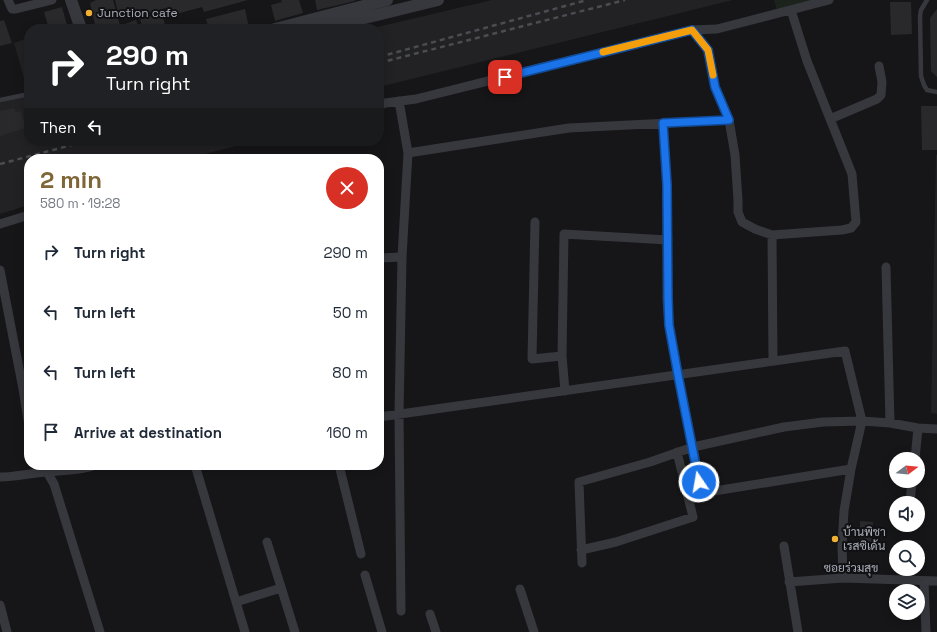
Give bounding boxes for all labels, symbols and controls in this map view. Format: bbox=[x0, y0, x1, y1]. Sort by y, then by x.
place label: Junction cafe bbox=[97, 5, 178, 21]
marker: Junction cafe bbox=[84, 8, 94, 18]
text: 290 m bbox=[106, 37, 189, 73]
icon: right bbox=[40, 40, 92, 92]
pin bbox=[488, 60, 522, 94]
icon: arrive bbox=[494, 66, 516, 88]
text: Turn right bbox=[106, 72, 190, 95]
icon: left bbox=[84, 116, 106, 138]
text: Then bbox=[40, 118, 76, 137]
text: 2 min bbox=[40, 164, 102, 195]
button: close bbox=[326, 167, 368, 209]
text: 580 m · 19:28 bbox=[40, 195, 120, 212]
icon: right bbox=[40, 241, 62, 263]
text: Turn right bbox=[74, 243, 145, 262]
text: 290 m bbox=[323, 243, 368, 262]
icon: left bbox=[40, 301, 62, 323]
text: Turn left bbox=[74, 303, 136, 322]
text: 50 m bbox=[333, 303, 368, 322]
icon: left bbox=[40, 361, 62, 383]
text: Turn left bbox=[74, 363, 136, 382]
text: 80 m bbox=[332, 363, 368, 382]
icon: arrive bbox=[40, 421, 62, 443]
text: Arrive at destination bbox=[74, 423, 222, 442]
text: 160 m bbox=[326, 423, 368, 442]
north arrow bbox=[889, 452, 925, 488]
map controls bbox=[889, 452, 925, 620]
position arrow bbox=[678, 461, 720, 503]
button: sound bbox=[889, 496, 925, 532]
place label: บ้านพิชา เรสซิเด้น bbox=[843, 524, 886, 554]
marker: บ้านพิชา เรสซิเด้น bbox=[830, 534, 840, 544]
button: search bbox=[889, 540, 925, 576]
street label: ซอยร่วมสุข bbox=[824, 560, 878, 577]
button: layers bbox=[889, 584, 925, 620]

